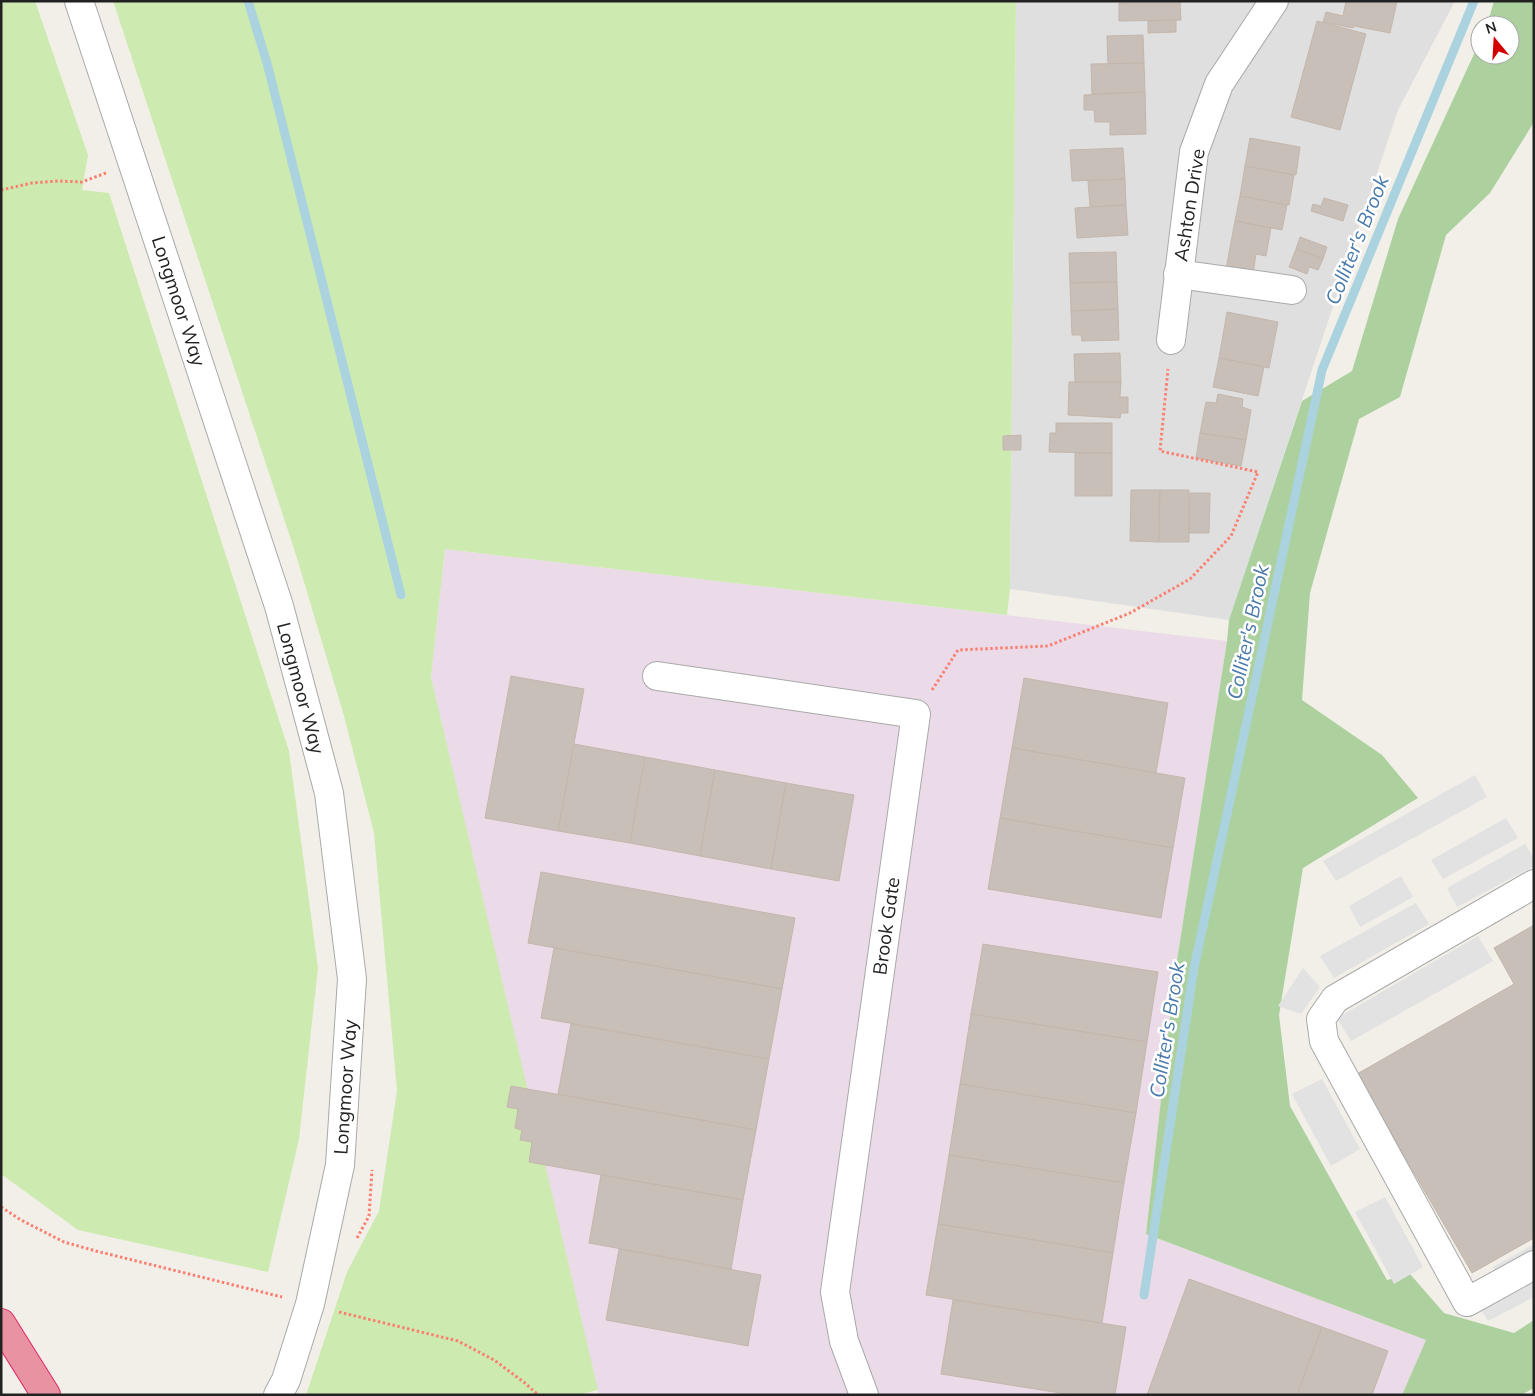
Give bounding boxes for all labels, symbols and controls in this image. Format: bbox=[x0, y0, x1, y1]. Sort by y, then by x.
north arrow bbox=[1470, 15, 1520, 65]
text: N bbox=[1483, 17, 1499, 38]
street label: Ashton Drive bbox=[1168, 147, 1210, 263]
water label: Colliter's Brook bbox=[1319, 171, 1394, 308]
street label: Longmoor Way bbox=[147, 233, 211, 369]
water label: Colliter's Brook bbox=[1221, 562, 1274, 702]
street label: Longmoor Way bbox=[272, 620, 330, 756]
street label: Brook Gate bbox=[867, 876, 905, 976]
water label: Colliter's Brook bbox=[1143, 960, 1190, 1100]
street label: Longmoor Way bbox=[328, 1019, 362, 1155]

